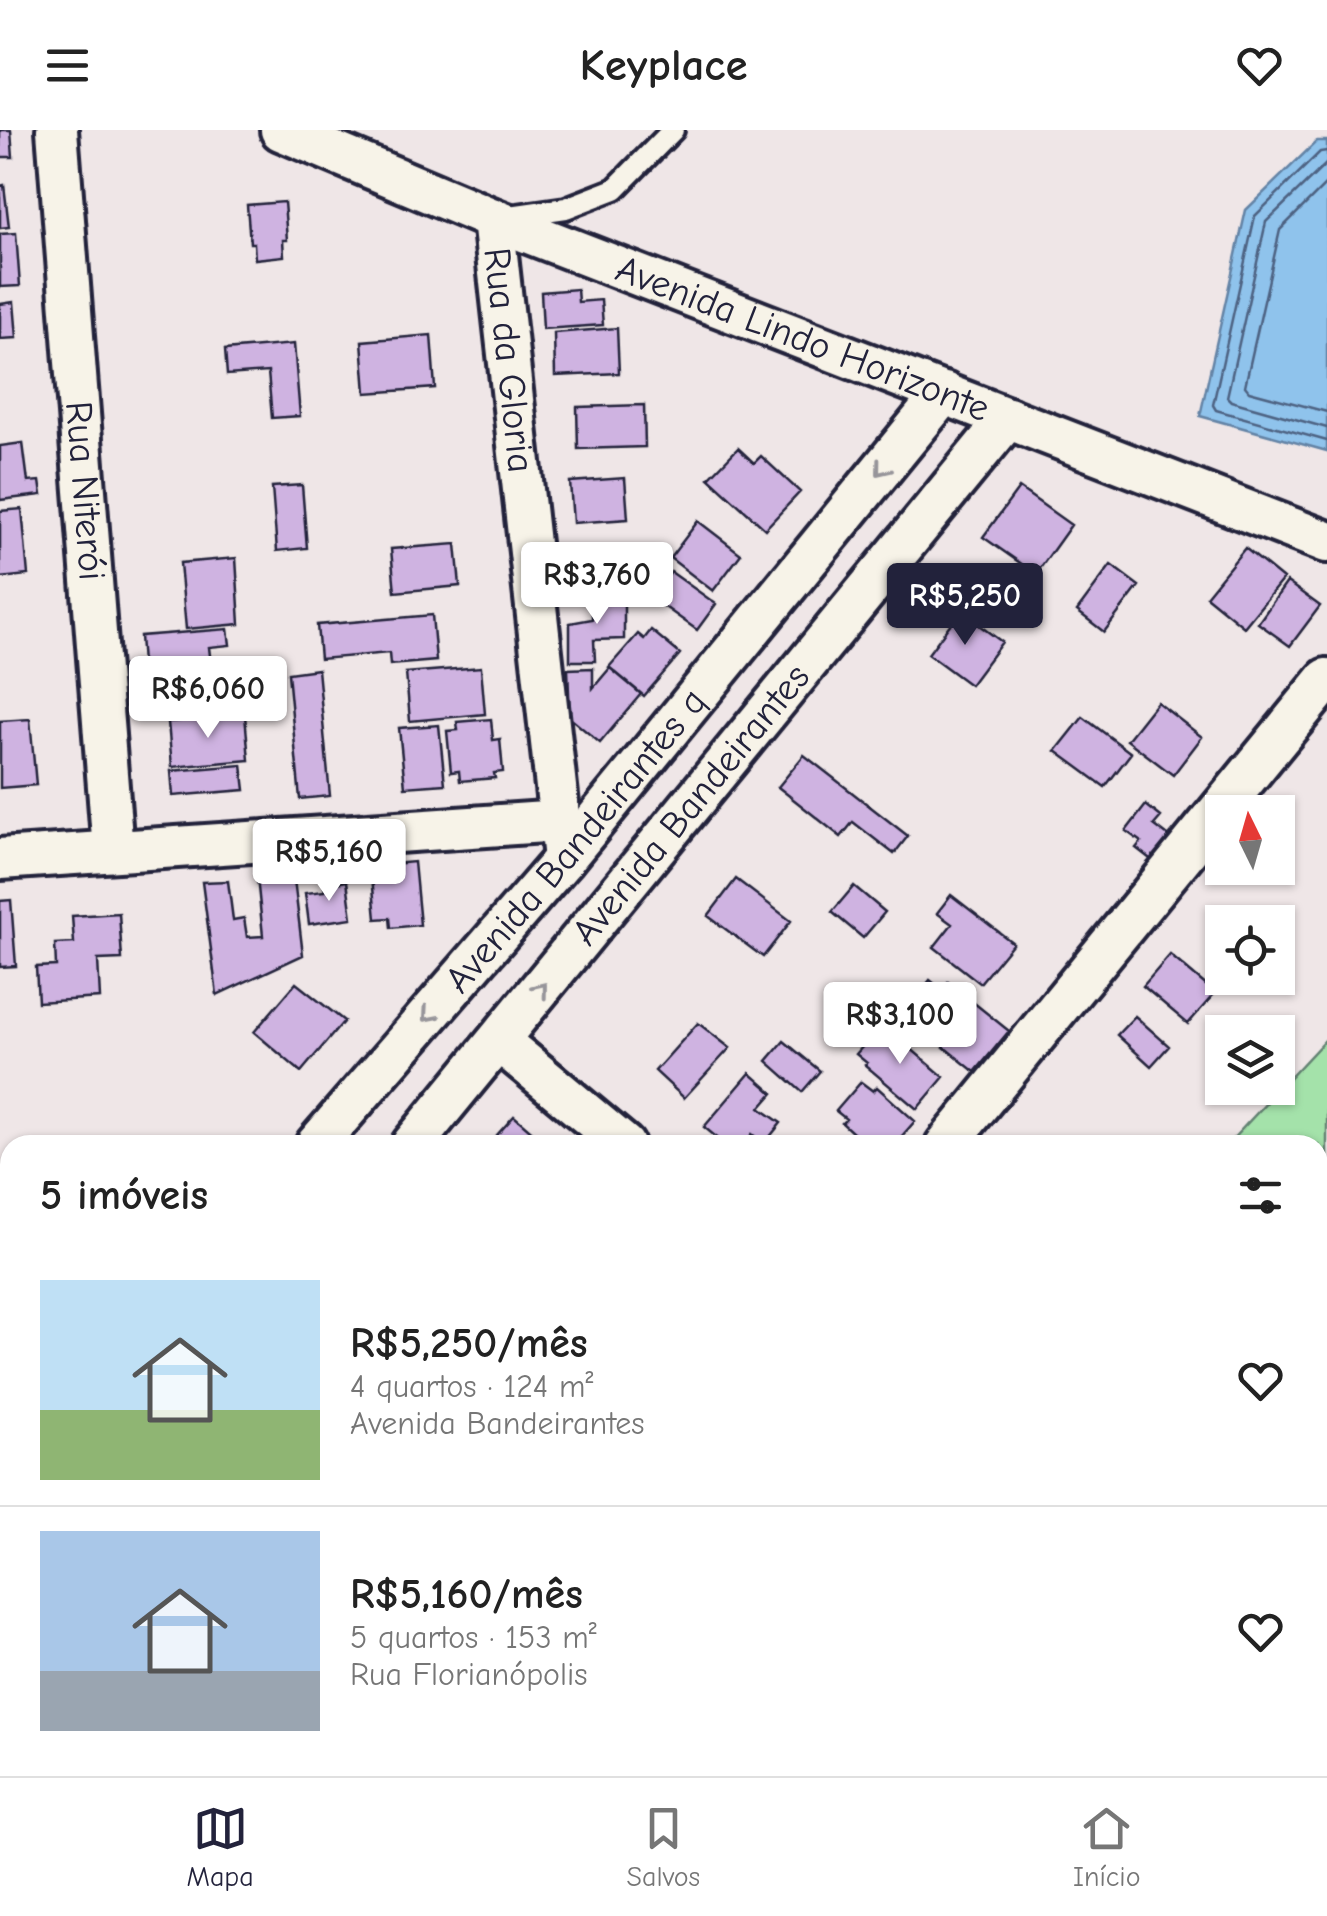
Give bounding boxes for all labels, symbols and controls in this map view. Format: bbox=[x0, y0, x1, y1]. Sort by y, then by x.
icon: menu bbox=[40, 38, 95, 93]
icon: heart bbox=[1232, 38, 1287, 93]
text: Keyplace bbox=[579, 39, 748, 91]
street label: Rua da Gloria bbox=[474, 245, 543, 475]
street label: Avenida Lindo Horizonte bbox=[610, 247, 996, 431]
street label: Rua Niterói bbox=[56, 400, 114, 582]
one-way arrow bbox=[876, 457, 894, 475]
pin: R$3,760 bbox=[505, 542, 689, 627]
text: R$3,760 bbox=[543, 556, 651, 593]
pin: R$5,250 bbox=[873, 563, 1057, 648]
text: R$5,250 bbox=[909, 577, 1021, 614]
street label: Avenida Bandeirantes bbox=[563, 655, 819, 954]
pin: R$6,060 bbox=[116, 656, 300, 741]
text: R$6,060 bbox=[151, 670, 265, 707]
street label: Avenida Bandeirantes q bbox=[436, 680, 715, 1002]
north arrow bbox=[1205, 795, 1295, 885]
map controls bbox=[1205, 795, 1295, 1105]
pin: R$5,160 bbox=[237, 819, 421, 904]
text: R$5,160 bbox=[275, 833, 383, 870]
button: locate bbox=[1205, 905, 1295, 995]
pin: R$3,100 bbox=[808, 982, 992, 1067]
one-way arrow bbox=[529, 983, 547, 1001]
text: R$3,100 bbox=[846, 996, 955, 1033]
one-way arrow bbox=[422, 1003, 440, 1022]
button: layers bbox=[1205, 1015, 1295, 1105]
icon: filters bbox=[1233, 1168, 1288, 1223]
text: 5 imóveis bbox=[40, 1171, 208, 1220]
text: R$5,250/mês bbox=[350, 1319, 588, 1368]
icon: home bbox=[120, 1320, 240, 1440]
icon: heart bbox=[1233, 1353, 1288, 1408]
text: 4 quartos · 124 m² bbox=[350, 1368, 593, 1405]
text: Avenida Bandeirantes bbox=[350, 1405, 645, 1442]
text: R$5,160/mês bbox=[350, 1570, 583, 1619]
icon: home bbox=[120, 1571, 240, 1691]
icon: heart bbox=[1233, 1604, 1288, 1659]
text: 5 quartos · 153 m² bbox=[350, 1619, 597, 1656]
text: Rua Florianópolis bbox=[350, 1656, 588, 1693]
tab: Mapa bbox=[186, 1801, 254, 1893]
tab: Salvos bbox=[627, 1801, 700, 1893]
tab: Início bbox=[1073, 1801, 1141, 1893]

